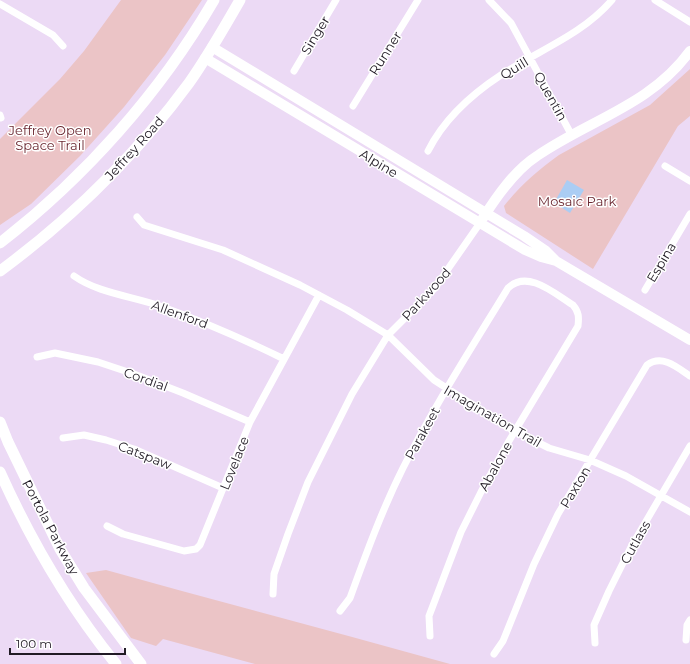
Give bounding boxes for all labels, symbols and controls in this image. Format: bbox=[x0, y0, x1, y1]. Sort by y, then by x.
street label: Singer bbox=[297, 13, 333, 57]
street label: Runner bbox=[365, 28, 405, 78]
street label: Quill bbox=[497, 53, 531, 83]
street label: Quentin bbox=[531, 69, 571, 123]
street label: Jeffrey Road bbox=[100, 113, 167, 184]
park label: Jeffrey Open Space Trail bbox=[8, 122, 91, 153]
street label: Alpine bbox=[357, 145, 401, 181]
park label: Mosaic Park bbox=[538, 193, 616, 209]
street label: Espina bbox=[643, 239, 679, 285]
street label: Parkwood bbox=[398, 264, 454, 324]
street label: Allenford bbox=[149, 296, 211, 332]
street label: Cordial bbox=[122, 364, 170, 394]
street label: Imagination Trail bbox=[441, 382, 545, 450]
street label: Parakeet bbox=[401, 404, 443, 462]
street label: Lovelace bbox=[216, 434, 252, 492]
street label: Catspaw bbox=[116, 437, 175, 473]
street label: Abalone bbox=[475, 438, 515, 494]
street label: Paxton bbox=[556, 463, 594, 511]
street label: Portola Parkway bbox=[19, 477, 83, 578]
street label: Cutlass bbox=[617, 518, 653, 566]
scale bar bbox=[10, 630, 125, 656]
text: 100 m bbox=[16, 636, 52, 651]

